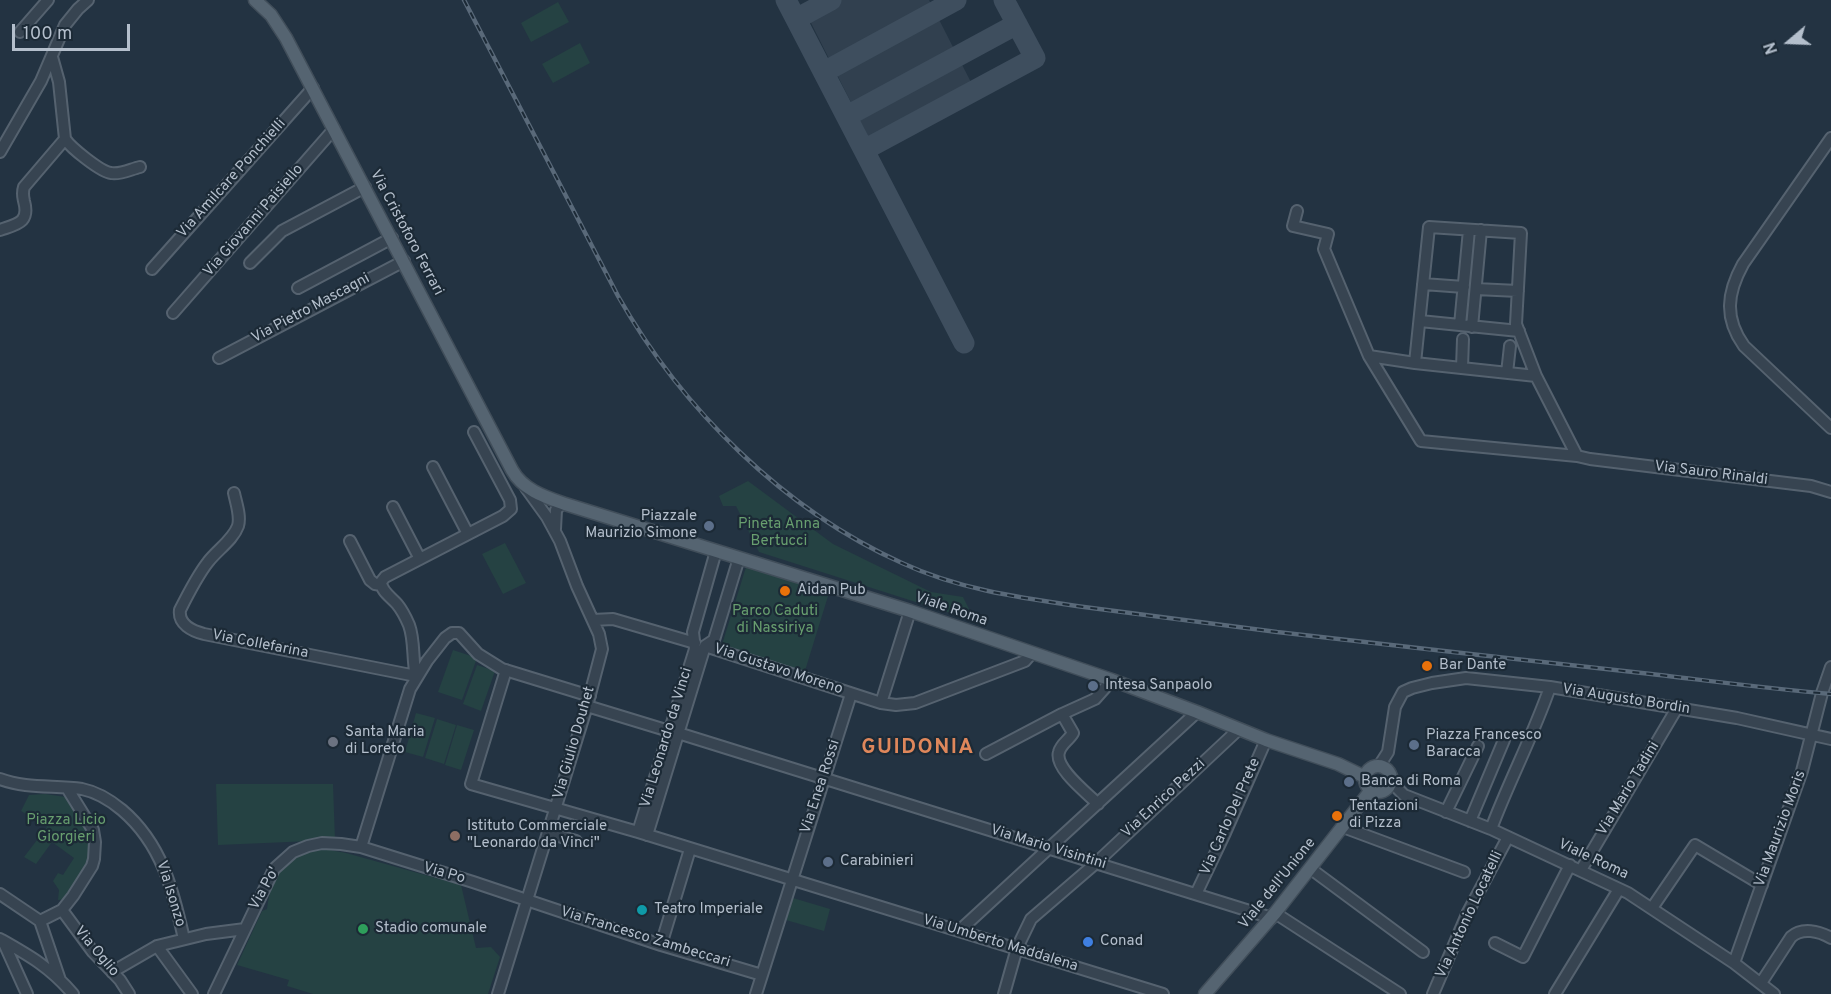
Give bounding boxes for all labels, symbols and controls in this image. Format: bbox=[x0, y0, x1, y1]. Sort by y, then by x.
scale bar bbox=[15, 12, 134, 50]
north arrow bbox=[1759, 12, 1819, 72]
text: 100 m bbox=[23, 23, 72, 46]
text: N bbox=[1761, 39, 1783, 57]
street label: Via Amilcare Ponchielli bbox=[174, 116, 290, 242]
street label: Via Giovanni Paisiello bbox=[200, 161, 308, 281]
street label: Via Cristoforo Ferrari bbox=[365, 167, 447, 299]
street label: Via Pietro Mascagni bbox=[249, 270, 373, 348]
street label: Via Sauro Rinaldi bbox=[1653, 458, 1769, 490]
place label: Piazzale Maurizio Simone bbox=[585, 508, 697, 543]
park label: Pineta Anna Bertucci bbox=[738, 516, 820, 551]
marker: Piazzale Maurizio Simone bbox=[702, 519, 716, 533]
place label: Aidan Pub bbox=[797, 582, 866, 600]
marker: Aidan Pub bbox=[778, 584, 792, 598]
street label: Viale Roma bbox=[912, 589, 990, 631]
park label: Parco Caduti di Nassiriya bbox=[732, 603, 818, 638]
street label: Via Collefarina bbox=[210, 627, 310, 663]
street label: Via Gustavo Moreno bbox=[711, 641, 845, 699]
place label: Bar Dante bbox=[1439, 657, 1506, 675]
marker: Bar Dante bbox=[1420, 659, 1434, 673]
street label: Via Leonardo da Vinci bbox=[637, 666, 697, 810]
place label: Intesa Sanpaolo bbox=[1105, 677, 1212, 695]
marker: Intesa Sanpaolo bbox=[1086, 679, 1100, 693]
street label: Via Augusto Bordin bbox=[1561, 681, 1691, 719]
street label: Via Giulio Douhet bbox=[550, 685, 600, 801]
place label: Santa Maria di Loreto bbox=[345, 724, 424, 759]
place label: Piazza Francesco Baracca bbox=[1426, 727, 1542, 762]
marker: Santa Maria di Loreto bbox=[326, 735, 340, 749]
district label: GUIDONIA bbox=[861, 736, 975, 762]
street label: Via Enea Rossi bbox=[797, 738, 845, 836]
marker: Piazza Francesco Baracca bbox=[1407, 738, 1421, 752]
street label: Via Mario Tadini bbox=[1594, 739, 1664, 839]
street label: Via Enrico Pezzi bbox=[1118, 756, 1210, 842]
street label: Via Carlo Del Prete bbox=[1197, 756, 1265, 878]
street label: Via Maurizio Moris bbox=[1752, 768, 1810, 890]
place label: Banca di Roma bbox=[1361, 773, 1461, 791]
marker: Banca di Roma bbox=[1342, 775, 1356, 789]
place label: Tentazioni di Pizza bbox=[1349, 798, 1418, 833]
marker: Tentazioni di Pizza bbox=[1330, 809, 1344, 823]
park label: Piazza Licio Giorgieri bbox=[26, 812, 106, 847]
place label: Istituto Commerciale "Leonardo da Vinci" bbox=[467, 818, 607, 853]
street label: Via Mario Visintini bbox=[988, 822, 1108, 874]
marker: Istituto Commerciale "Leonardo da Vinci" bbox=[448, 829, 462, 843]
street label: Viale dell'Unione bbox=[1236, 835, 1320, 933]
street label: Viale Roma bbox=[1555, 836, 1631, 884]
street label: Via Antonio Locatelli bbox=[1433, 848, 1507, 982]
place label: Carabinieri bbox=[840, 853, 913, 871]
marker: Carabinieri bbox=[821, 855, 835, 869]
street label: Via Isonzo bbox=[151, 859, 189, 929]
street label: Via Po bbox=[421, 859, 467, 889]
street label: Via Po' bbox=[246, 864, 284, 914]
place label: Teatro Imperiale bbox=[654, 901, 763, 919]
marker: Teatro Imperiale bbox=[635, 903, 649, 917]
street label: Via Francesco Zambeccari bbox=[558, 904, 732, 972]
street label: Via Umberto Maddalena bbox=[920, 912, 1080, 976]
place label: Stadio comunale bbox=[375, 920, 487, 938]
marker: Stadio comunale bbox=[356, 922, 370, 936]
street label: Via Oglio bbox=[70, 923, 122, 981]
place label: Conad bbox=[1100, 933, 1143, 951]
marker: Conad bbox=[1081, 935, 1095, 949]

